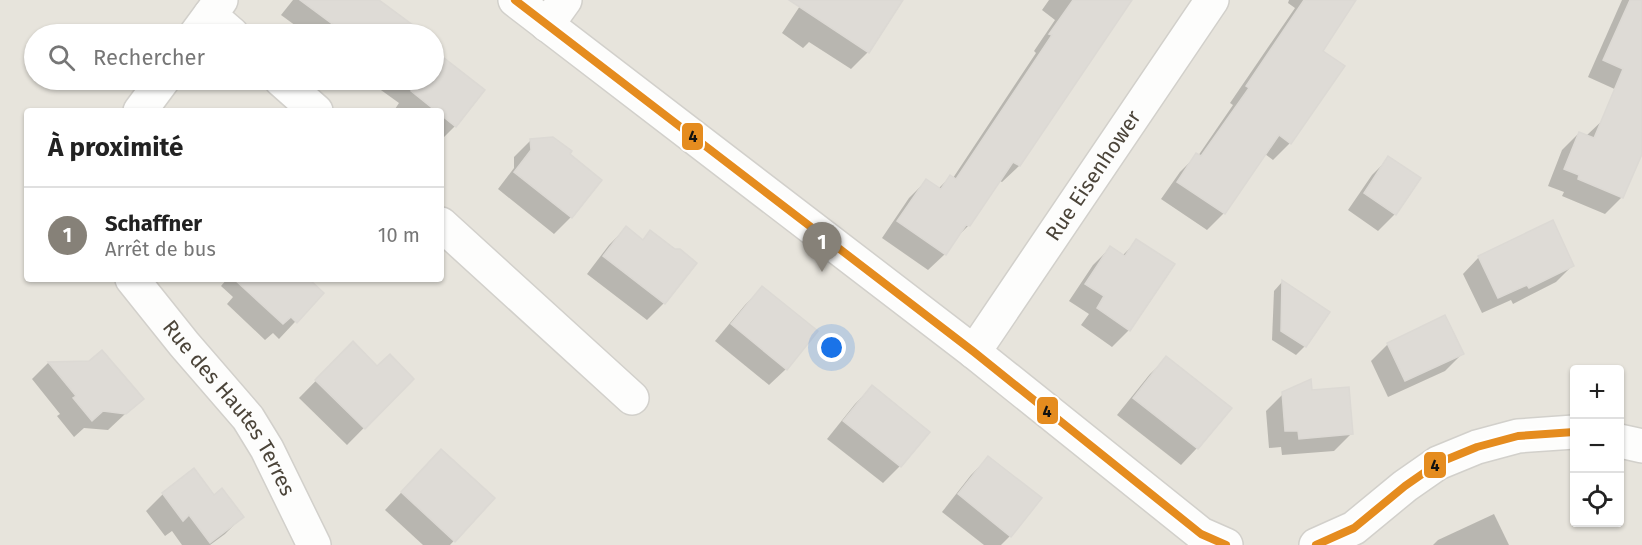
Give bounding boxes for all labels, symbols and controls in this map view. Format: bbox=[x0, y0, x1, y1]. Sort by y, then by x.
search box bbox=[24, 24, 444, 90]
icon: search bbox=[45, 41, 78, 74]
text: Rechercher bbox=[93, 44, 205, 71]
street label: Rue Eisenhower bbox=[1040, 105, 1147, 246]
line badge: 4 bbox=[681, 122, 704, 151]
text: 4 bbox=[688, 127, 698, 146]
text: À proximité bbox=[48, 132, 183, 163]
text: Schaffner bbox=[105, 210, 202, 237]
pin: 1 bbox=[802, 222, 842, 272]
text: 1 bbox=[63, 223, 72, 247]
text: 10 m bbox=[378, 223, 420, 247]
text: Arrêt de bus bbox=[105, 237, 216, 261]
street label: Rue des Hautes Terres bbox=[157, 315, 301, 500]
your location bbox=[817, 333, 846, 362]
map controls bbox=[1570, 365, 1624, 527]
button: + bbox=[1570, 365, 1624, 419]
line badge: 4 bbox=[1036, 396, 1059, 425]
text: 4 bbox=[1042, 402, 1052, 421]
button: − bbox=[1570, 419, 1624, 473]
line badge: 4 bbox=[1423, 451, 1447, 479]
text: 4 bbox=[1430, 456, 1440, 475]
button: locate bbox=[1570, 473, 1624, 527]

